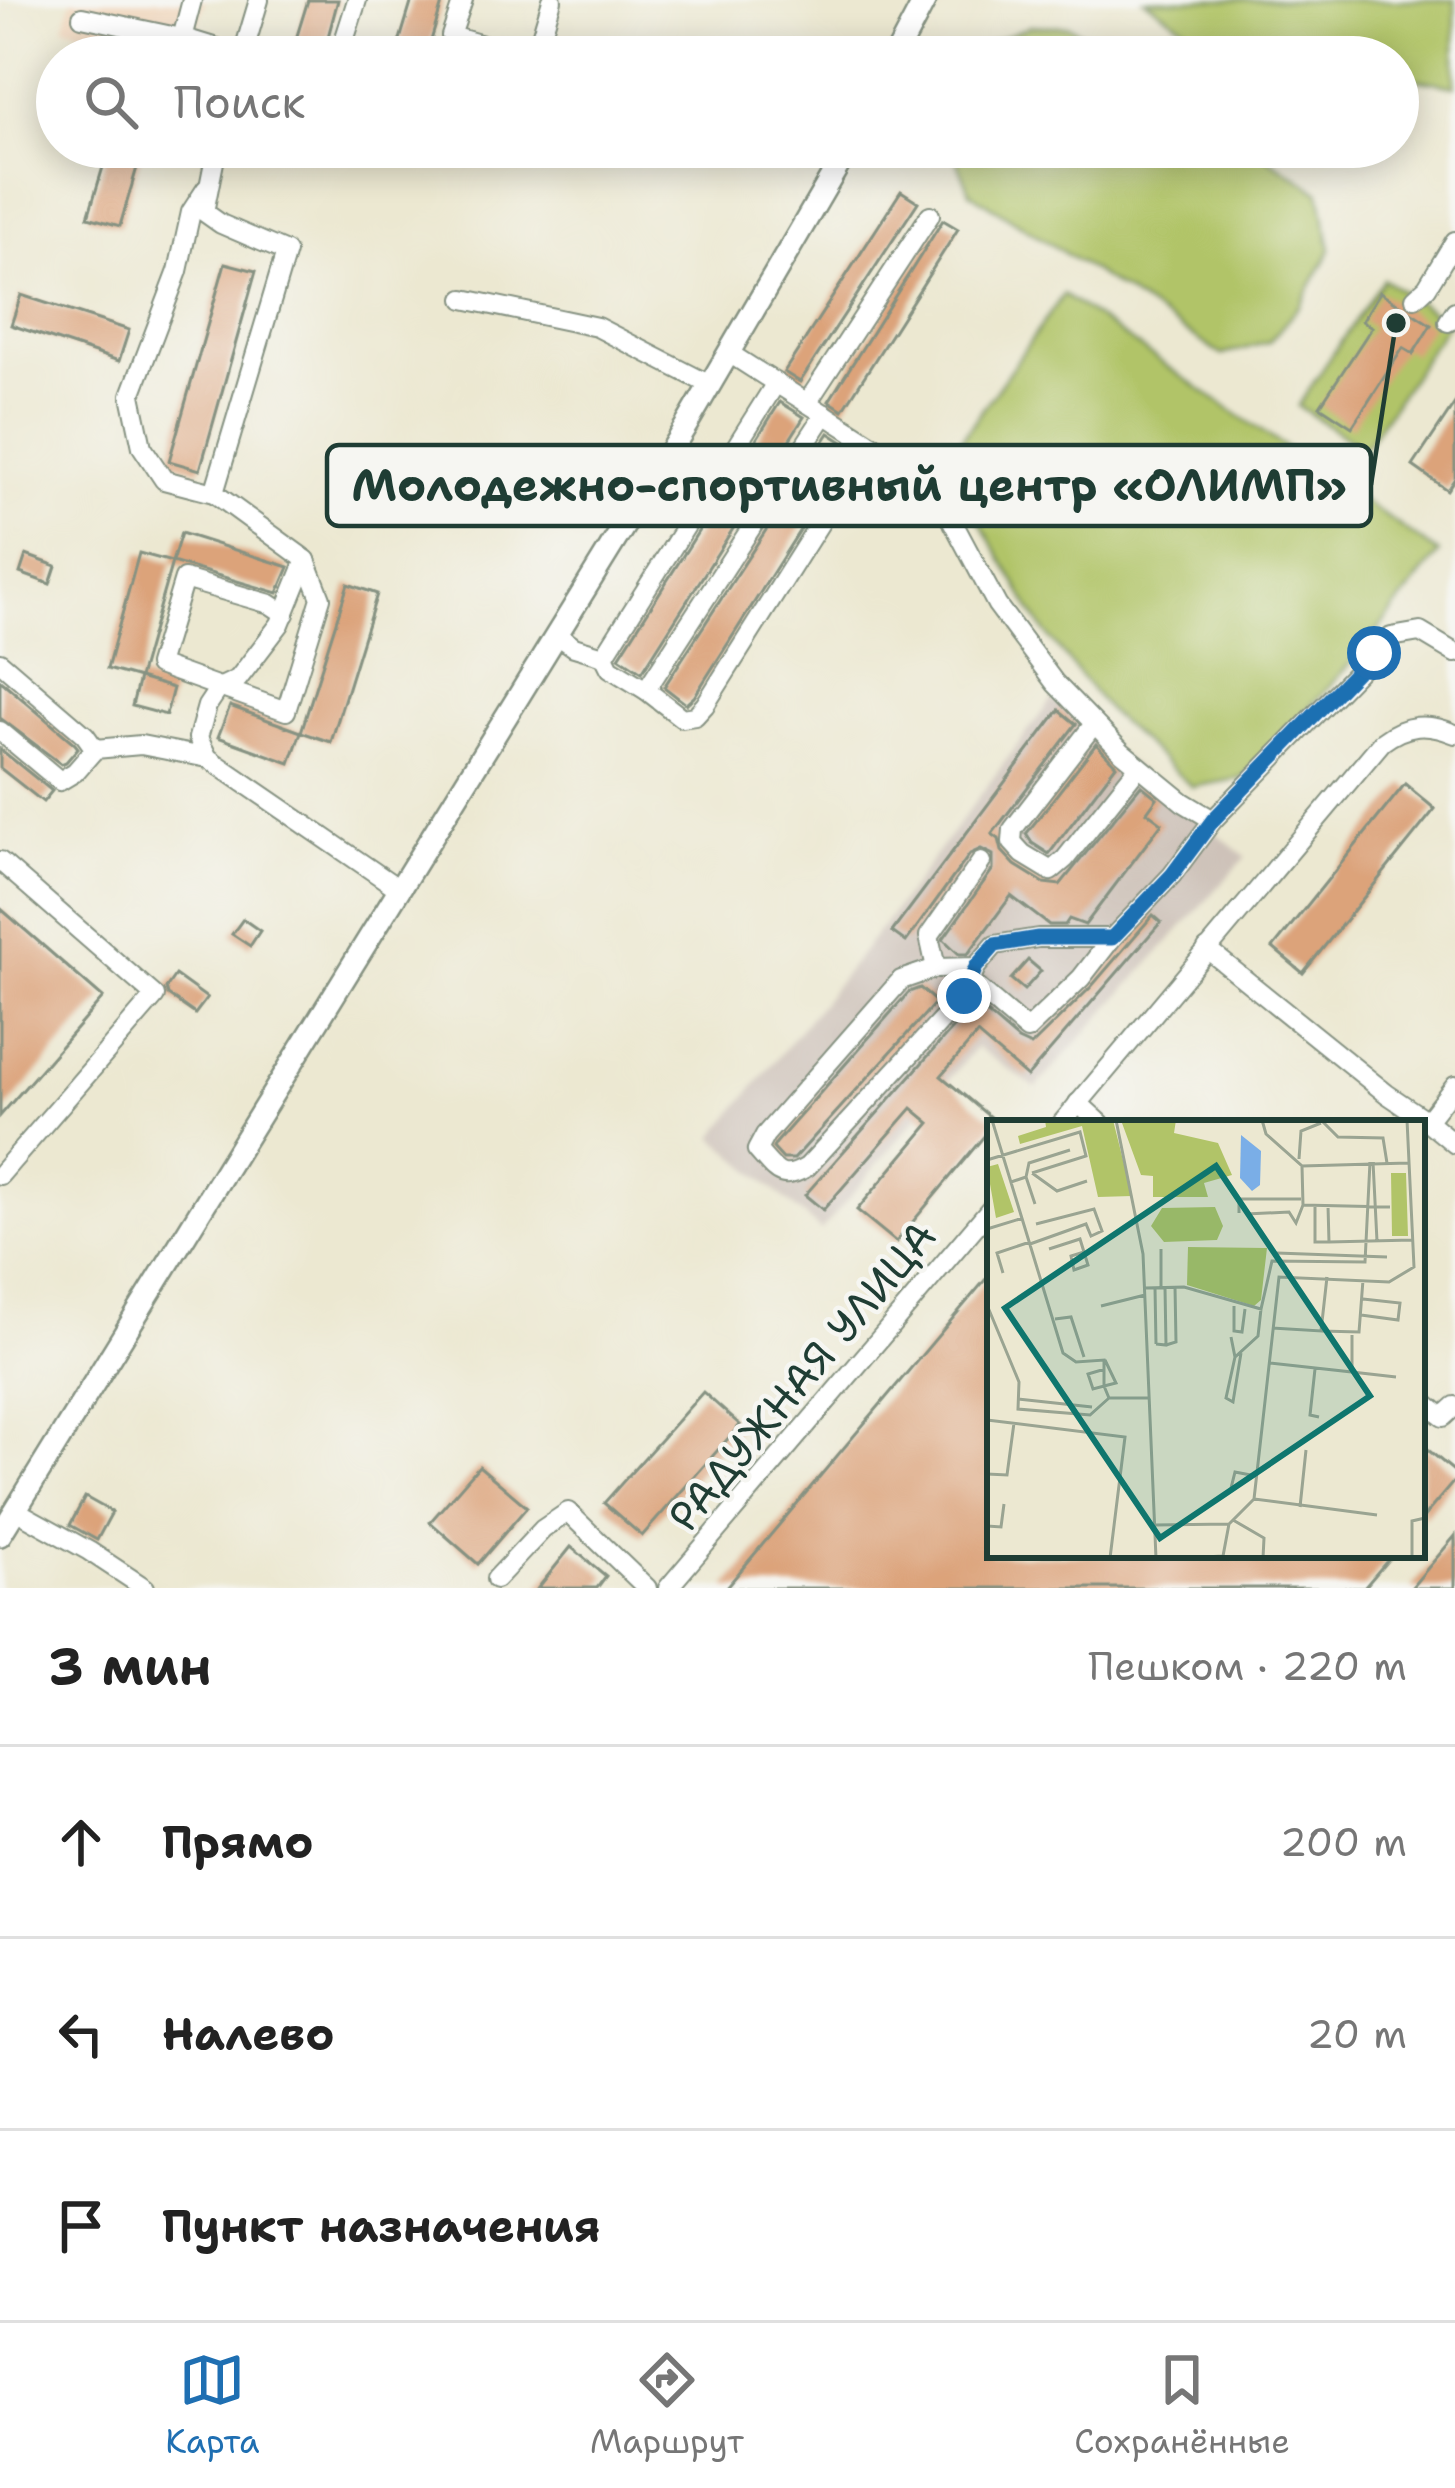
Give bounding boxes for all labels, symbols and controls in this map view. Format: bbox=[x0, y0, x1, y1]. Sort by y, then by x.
search box bbox=[36, 36, 1419, 168]
icon: search bbox=[78, 69, 144, 135]
text: Поиск bbox=[174, 72, 305, 132]
callout: Молодежно-спортивный центр «ОЛИМП» bbox=[327, 445, 1371, 526]
text: Молодежно-спортивный центр «ОЛИМП» bbox=[351, 455, 1347, 515]
route start bbox=[1347, 626, 1401, 680]
route end bbox=[937, 969, 991, 1023]
inset map bbox=[987, 1120, 1425, 1558]
street label: РАДУЖНАЯ УЛИЦА bbox=[656, 1209, 948, 1543]
text: 3 мин bbox=[48, 1632, 212, 1700]
text: Пешком · 220 m bbox=[1088, 1640, 1407, 1692]
icon: ahead bbox=[48, 1809, 114, 1875]
text: Прямо bbox=[162, 1812, 313, 1872]
text: 200 m bbox=[1280, 1816, 1407, 1868]
icon: left bbox=[48, 2001, 114, 2067]
text: Налево bbox=[162, 2004, 335, 2064]
text: 20 m bbox=[1307, 2008, 1407, 2060]
icon: arrive bbox=[48, 2193, 114, 2259]
text: Пункт назначения bbox=[162, 2196, 601, 2256]
tab: Карта bbox=[165, 2347, 260, 2464]
tab: Маршрут bbox=[590, 2347, 744, 2464]
tab: Сохранённые bbox=[1074, 2347, 1290, 2464]

